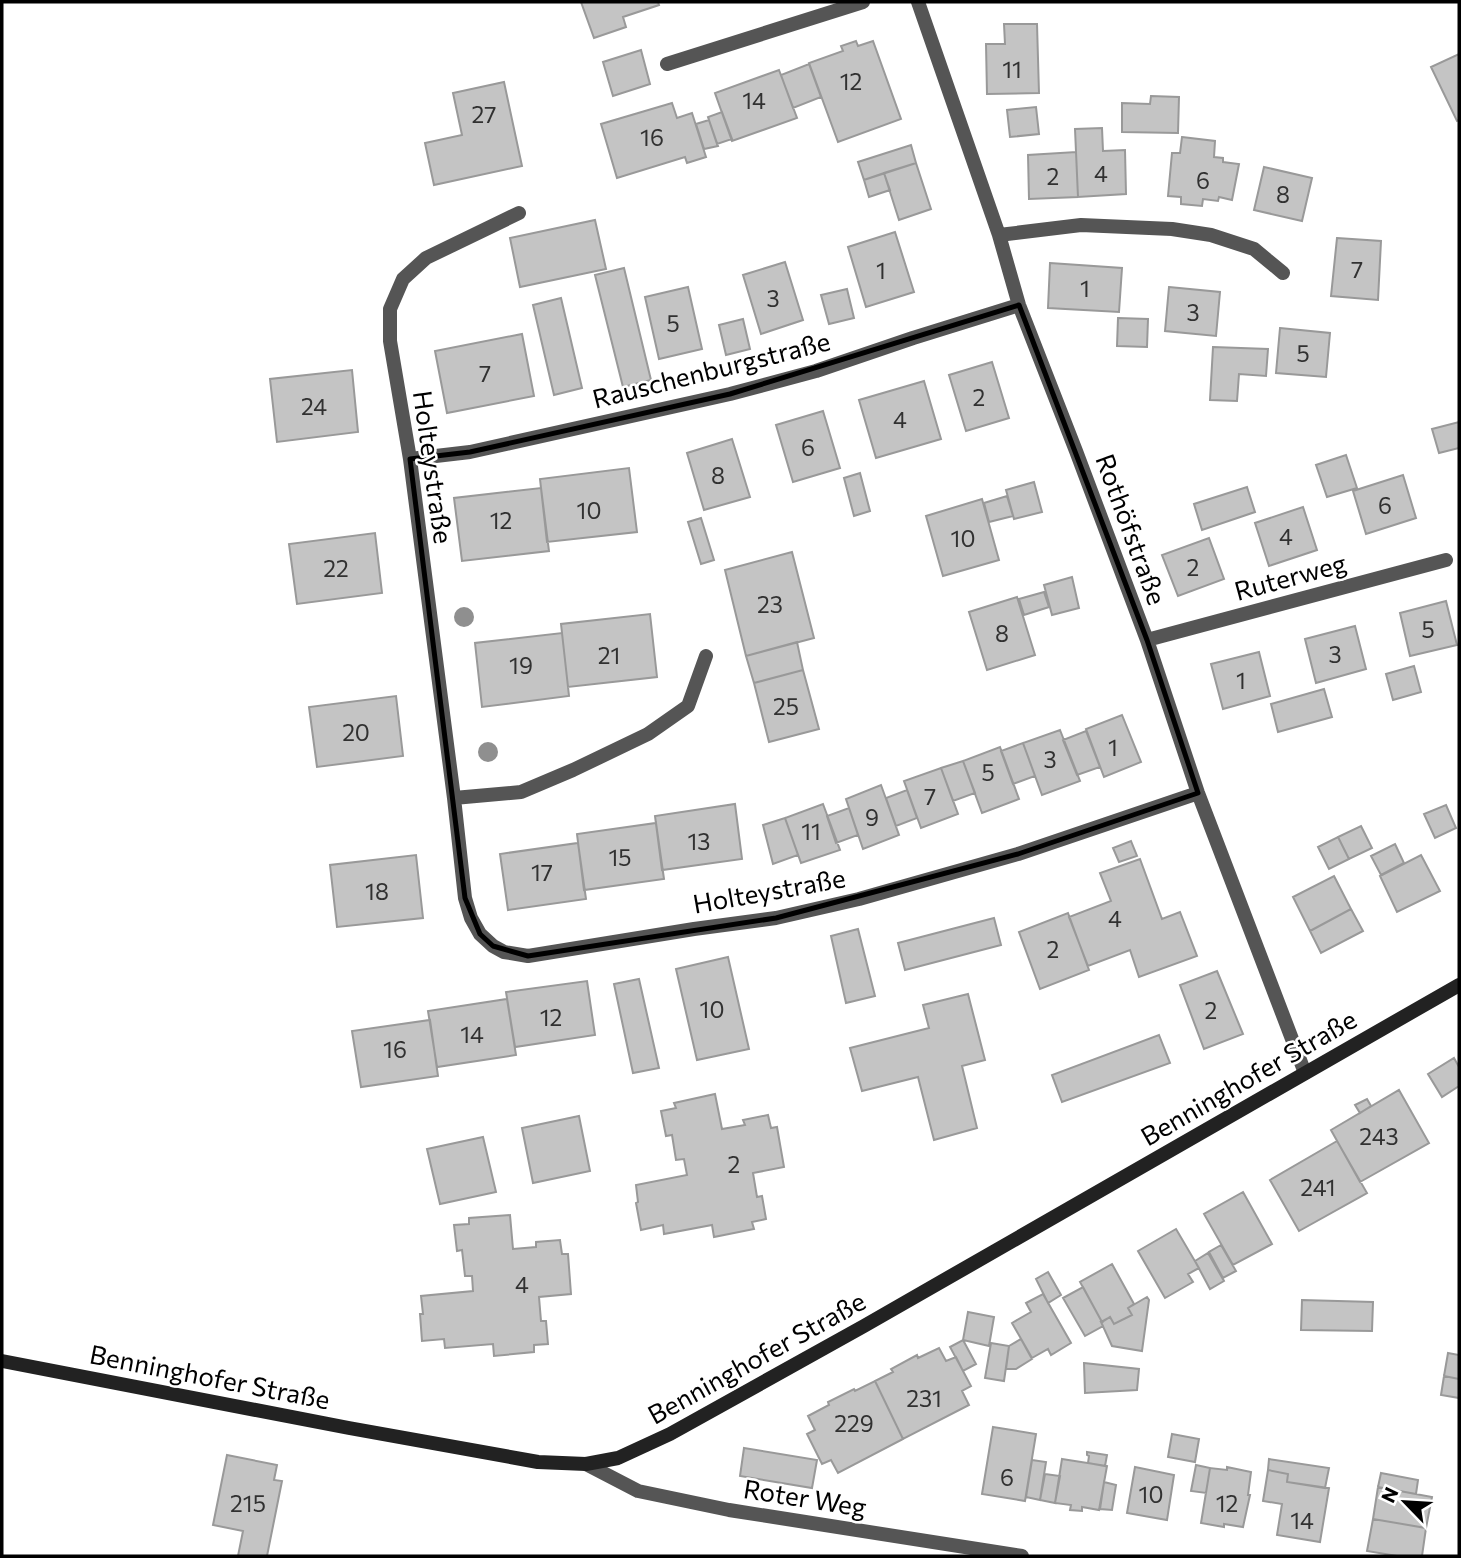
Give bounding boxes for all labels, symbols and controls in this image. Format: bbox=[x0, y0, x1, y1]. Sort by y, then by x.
house number: 11 bbox=[1002, 55, 1022, 83]
house number: 12 bbox=[840, 67, 862, 95]
house number: 14 bbox=[742, 86, 766, 114]
house number: 27 bbox=[472, 100, 496, 128]
house number: 16 bbox=[640, 123, 664, 151]
house number: 4 bbox=[1094, 159, 1108, 187]
house number: 2 bbox=[1047, 162, 1059, 190]
house number: 6 bbox=[1196, 166, 1210, 194]
house number: 8 bbox=[1276, 180, 1290, 208]
house number: 7 bbox=[1351, 255, 1363, 283]
house number: 1 bbox=[876, 256, 886, 284]
house number: 1 bbox=[1080, 274, 1090, 302]
house number: 3 bbox=[766, 284, 780, 312]
house number: 3 bbox=[1186, 298, 1200, 326]
house number: 5 bbox=[666, 309, 680, 337]
street label: Rauschenburgstraße bbox=[589, 324, 833, 414]
house number: 5 bbox=[1296, 339, 1310, 367]
house number: 7 bbox=[479, 359, 491, 387]
house number: 2 bbox=[973, 383, 985, 411]
street label: Holteystraße bbox=[408, 388, 460, 546]
house number: 24 bbox=[301, 392, 327, 420]
house number: 4 bbox=[893, 405, 907, 433]
house number: 6 bbox=[801, 433, 815, 461]
street label: Rothöfstraße bbox=[1090, 449, 1174, 609]
house number: 8 bbox=[711, 461, 725, 489]
house number: 6 bbox=[1378, 491, 1392, 519]
house number: 10 bbox=[577, 496, 601, 524]
house number: 12 bbox=[490, 506, 512, 534]
house number: 4 bbox=[1279, 522, 1293, 550]
house number: 10 bbox=[951, 524, 975, 552]
street label: Ruterweg bbox=[1231, 546, 1349, 606]
house number: 2 bbox=[1187, 553, 1199, 581]
house number: 22 bbox=[323, 554, 349, 582]
house number: 23 bbox=[757, 590, 783, 618]
house number: 5 bbox=[1421, 615, 1435, 643]
house number: 8 bbox=[995, 619, 1009, 647]
house number: 3 bbox=[1328, 640, 1342, 668]
house number: 21 bbox=[598, 641, 620, 669]
house number: 19 bbox=[509, 651, 533, 679]
house number: 1 bbox=[1236, 666, 1246, 694]
house number: 25 bbox=[773, 692, 799, 720]
house number: 20 bbox=[342, 718, 370, 746]
house number: 1 bbox=[1108, 733, 1118, 761]
house number: 3 bbox=[1043, 745, 1057, 773]
house number: 5 bbox=[981, 758, 995, 786]
house number: 7 bbox=[924, 782, 936, 810]
house number: 9 bbox=[865, 803, 879, 831]
house number: 11 bbox=[801, 817, 821, 845]
house number: 13 bbox=[688, 827, 710, 855]
house number: 15 bbox=[608, 843, 632, 871]
house number: 17 bbox=[531, 858, 553, 886]
street label: Holteystraße bbox=[690, 861, 848, 919]
house number: 18 bbox=[365, 877, 389, 905]
house number: 4 bbox=[1108, 904, 1122, 932]
house number: 2 bbox=[1047, 935, 1059, 963]
house number: 10 bbox=[700, 995, 724, 1023]
house number: 2 bbox=[1205, 996, 1217, 1024]
house number: 12 bbox=[540, 1003, 562, 1031]
street label: Benninghofer Straße bbox=[1135, 1003, 1361, 1151]
house number: 14 bbox=[460, 1020, 484, 1048]
house number: 16 bbox=[383, 1035, 407, 1063]
house number: 243 bbox=[1359, 1122, 1399, 1150]
house number: 2 bbox=[728, 1150, 740, 1178]
house number: 241 bbox=[1300, 1173, 1336, 1201]
house number: 4 bbox=[515, 1270, 529, 1298]
street label: Benninghofer Straße bbox=[642, 1284, 870, 1430]
street label: Benninghofer Straße bbox=[87, 1338, 333, 1414]
house number: 231 bbox=[906, 1384, 942, 1412]
house number: 229 bbox=[834, 1409, 874, 1437]
house number: 6 bbox=[1000, 1463, 1014, 1491]
north arrow bbox=[1370, 1467, 1440, 1537]
street label: Roter Weg bbox=[741, 1472, 869, 1522]
house number: 10 bbox=[1139, 1480, 1163, 1508]
text: N bbox=[1376, 1483, 1403, 1506]
house number: 215 bbox=[230, 1489, 266, 1517]
house number: 12 bbox=[1216, 1489, 1238, 1517]
house number: 14 bbox=[1290, 1506, 1314, 1534]

